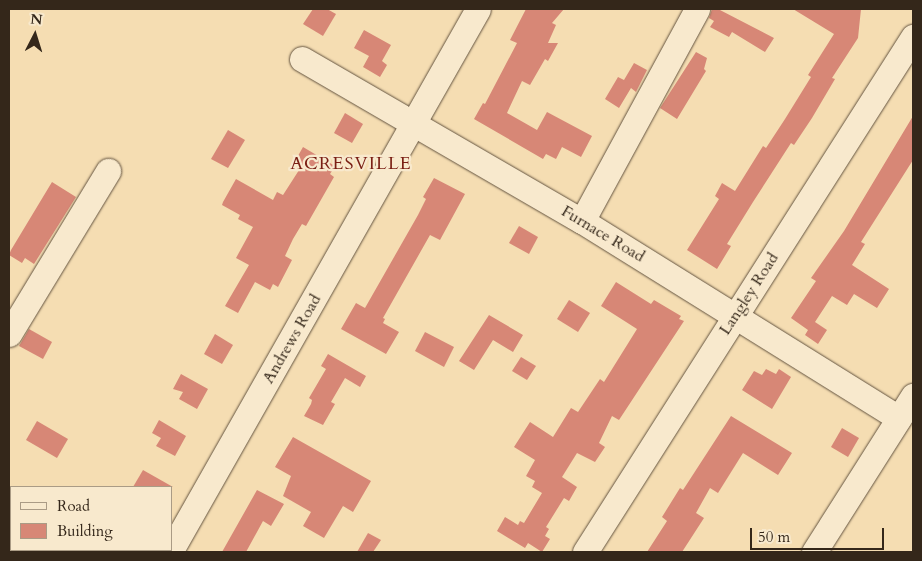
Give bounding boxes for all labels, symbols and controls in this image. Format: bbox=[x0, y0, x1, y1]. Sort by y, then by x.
north arrow bbox=[10, 10, 60, 60]
text: N bbox=[29, 10, 43, 30]
district label: ACRESVILLE bbox=[289, 153, 413, 175]
street label: Furnace Road bbox=[558, 202, 648, 266]
street label: Langley Road bbox=[715, 249, 783, 339]
street label: Andrews Road bbox=[259, 291, 325, 387]
legend bbox=[10, 486, 172, 551]
text: Road bbox=[57, 496, 90, 516]
scale bar bbox=[752, 518, 886, 550]
text: Building bbox=[57, 521, 113, 541]
text: 50 m bbox=[758, 527, 790, 547]

